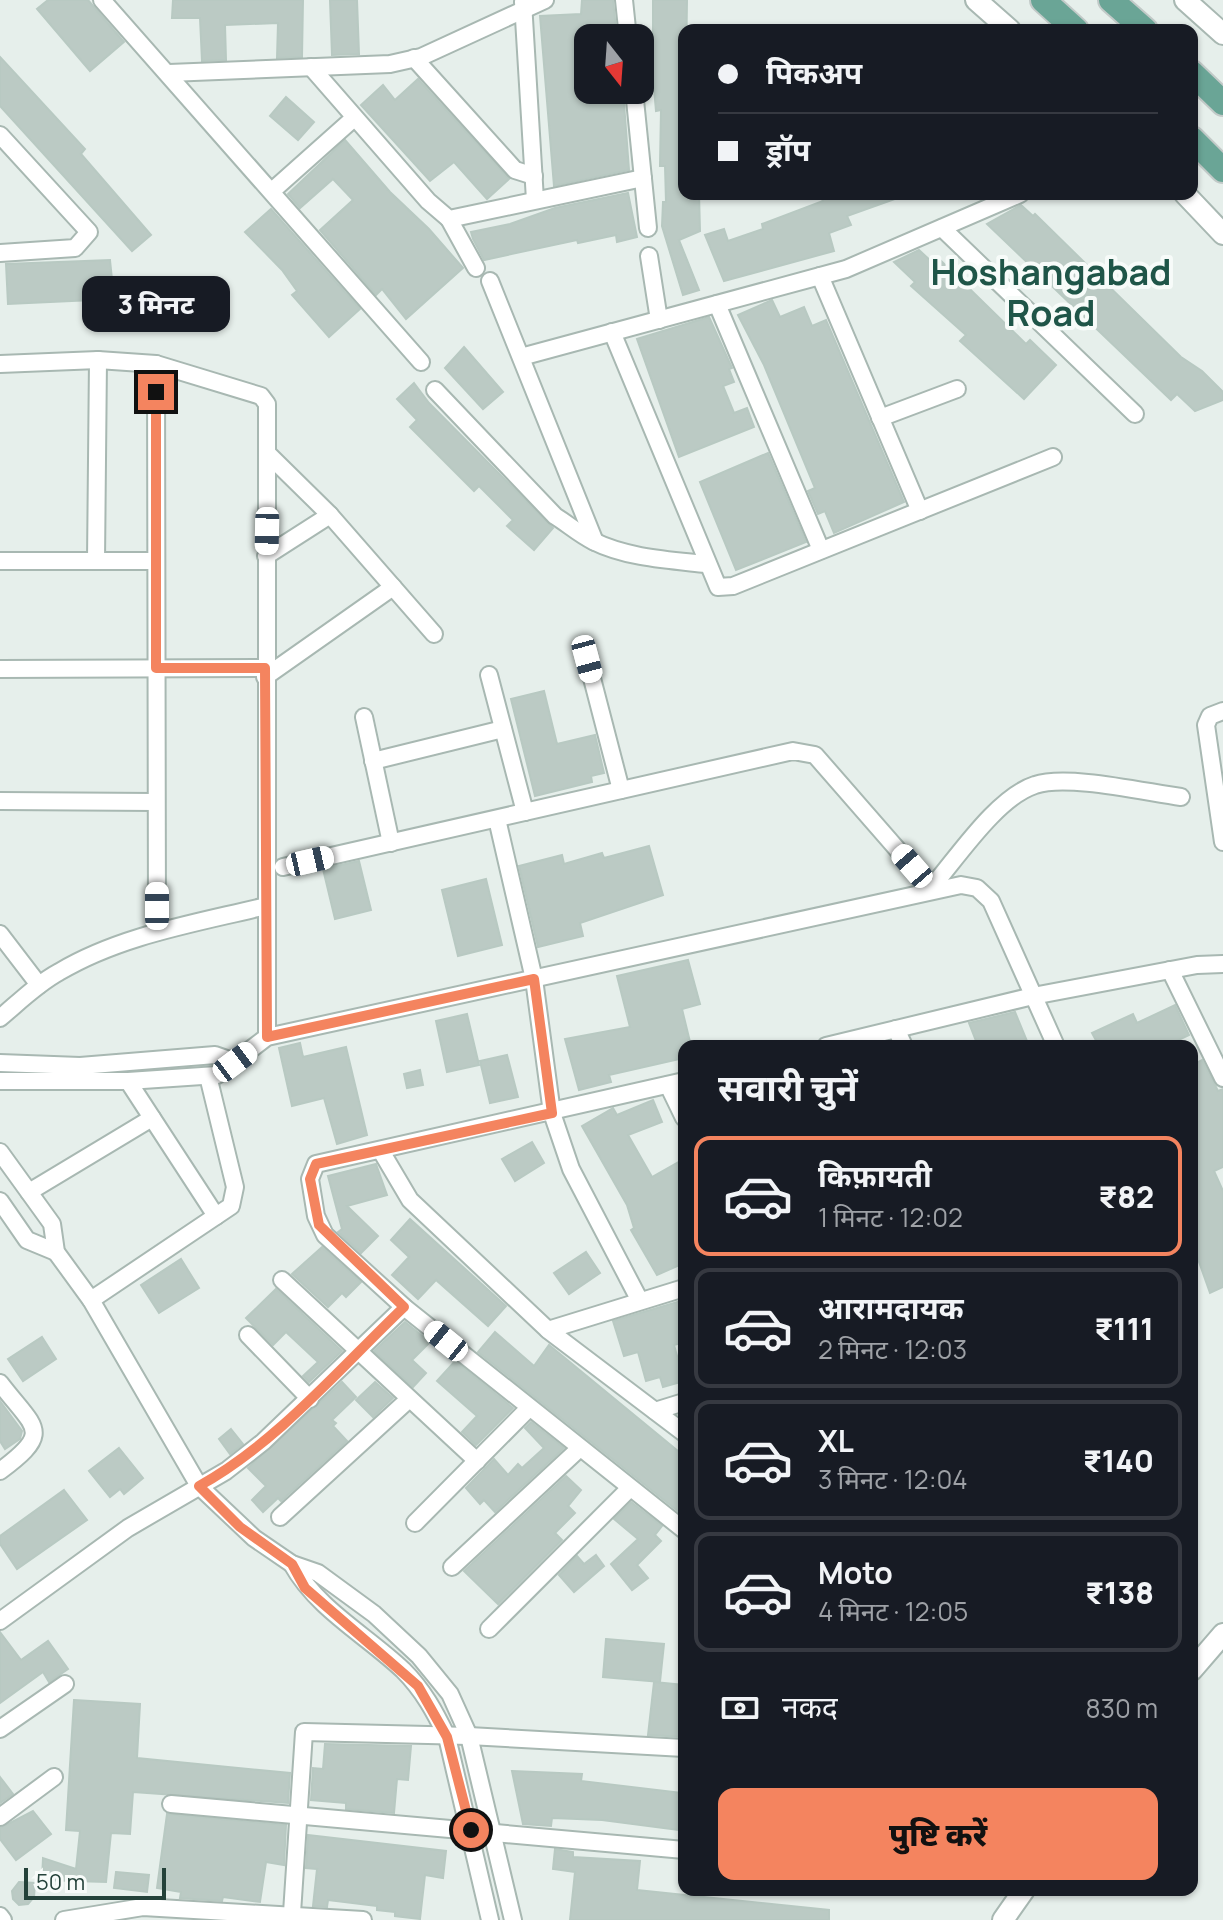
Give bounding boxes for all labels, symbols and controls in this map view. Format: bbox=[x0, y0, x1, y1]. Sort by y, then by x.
north arrow bbox=[574, 24, 654, 104]
map controls bbox=[574, 24, 654, 104]
text: पिकअप bbox=[766, 52, 862, 93]
text: ड्रॉप bbox=[766, 129, 810, 170]
district label: Hoshangabad Road bbox=[930, 247, 1172, 337]
callout: 3 मिनट bbox=[82, 276, 230, 332]
text: 3 मिनट bbox=[118, 286, 194, 322]
route end bbox=[138, 374, 174, 410]
car bbox=[255, 507, 279, 555]
car bbox=[569, 633, 605, 685]
car bbox=[887, 840, 937, 892]
car bbox=[284, 844, 336, 878]
car bbox=[145, 882, 169, 930]
car bbox=[209, 1038, 261, 1086]
text: सवारी चुनें bbox=[718, 1063, 858, 1112]
text: किफ़ायती bbox=[818, 1155, 932, 1196]
icon: car bbox=[722, 1160, 794, 1232]
text: ₹82 bbox=[1098, 1176, 1154, 1217]
text: 1 मिनट · 12:02 bbox=[818, 1199, 963, 1235]
text: आरामदायक bbox=[818, 1287, 964, 1328]
icon: car bbox=[722, 1292, 794, 1364]
text: ₹111 bbox=[1094, 1308, 1154, 1349]
car bbox=[420, 1317, 472, 1365]
text: 2 मिनट · 12:03 bbox=[818, 1331, 967, 1367]
text: XL bbox=[818, 1420, 854, 1461]
icon: car bbox=[722, 1424, 794, 1496]
text: ₹140 bbox=[1083, 1440, 1154, 1481]
text: 3 मिनट · 12:04 bbox=[818, 1461, 968, 1497]
text: Moto bbox=[818, 1552, 893, 1593]
icon: car bbox=[722, 1556, 794, 1628]
text: ₹138 bbox=[1085, 1572, 1154, 1613]
text: 4 मिनट · 12:05 bbox=[818, 1593, 968, 1629]
icon: cash bbox=[718, 1686, 762, 1730]
text: नकद bbox=[782, 1686, 838, 1727]
text: 830 m bbox=[1085, 1690, 1158, 1726]
button: पुष्टि करें bbox=[718, 1788, 1158, 1880]
route start bbox=[453, 1812, 489, 1848]
scale bar bbox=[24, 1864, 166, 1900]
text: 50 m bbox=[36, 1867, 85, 1897]

